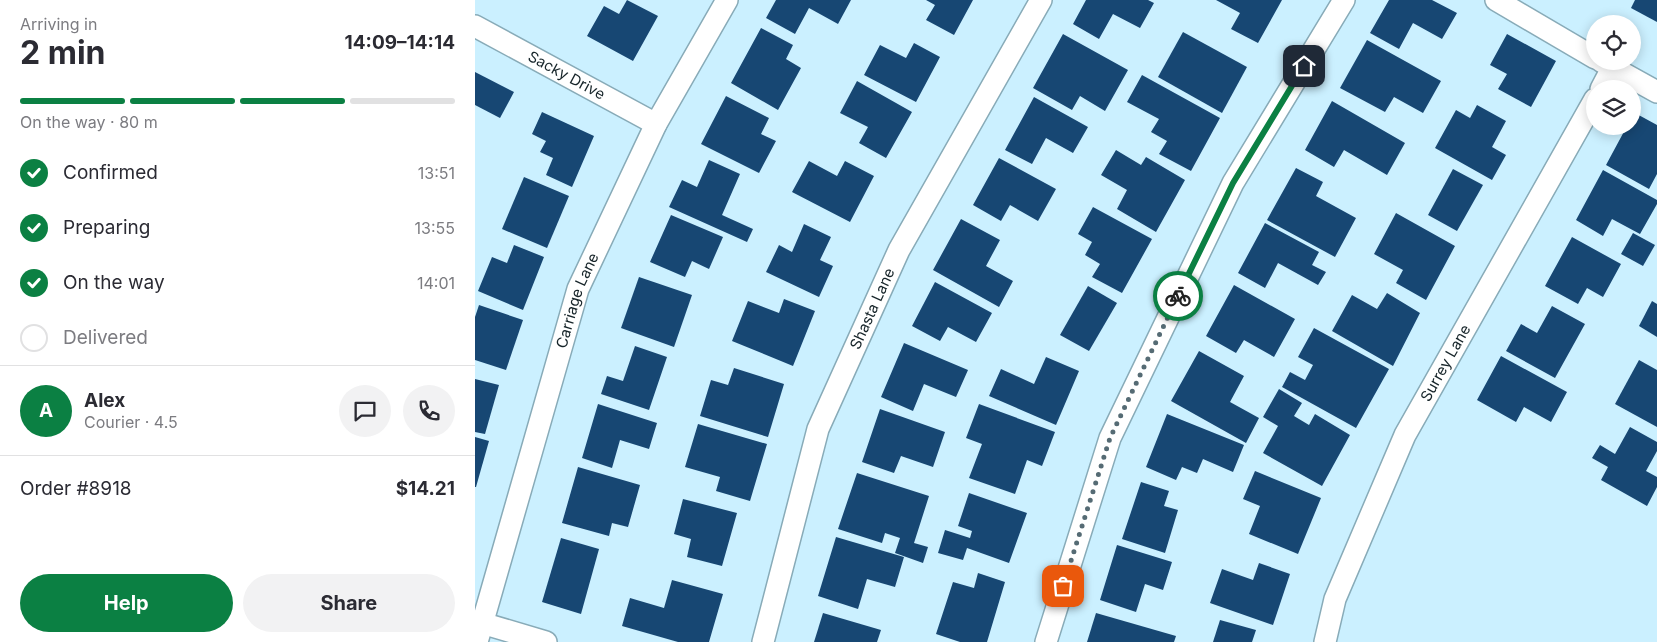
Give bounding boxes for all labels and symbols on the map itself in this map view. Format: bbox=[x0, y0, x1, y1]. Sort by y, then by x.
pin bbox=[1283, 45, 1325, 87]
street label: Sacky Drive bbox=[525, 47, 608, 104]
street label: Carriage Lane bbox=[552, 250, 603, 350]
street label: Shasta Lane bbox=[845, 265, 899, 352]
courier bbox=[1153, 271, 1203, 321]
street label: Surrey Lane bbox=[1416, 321, 1474, 405]
pin bbox=[1042, 565, 1084, 607]

